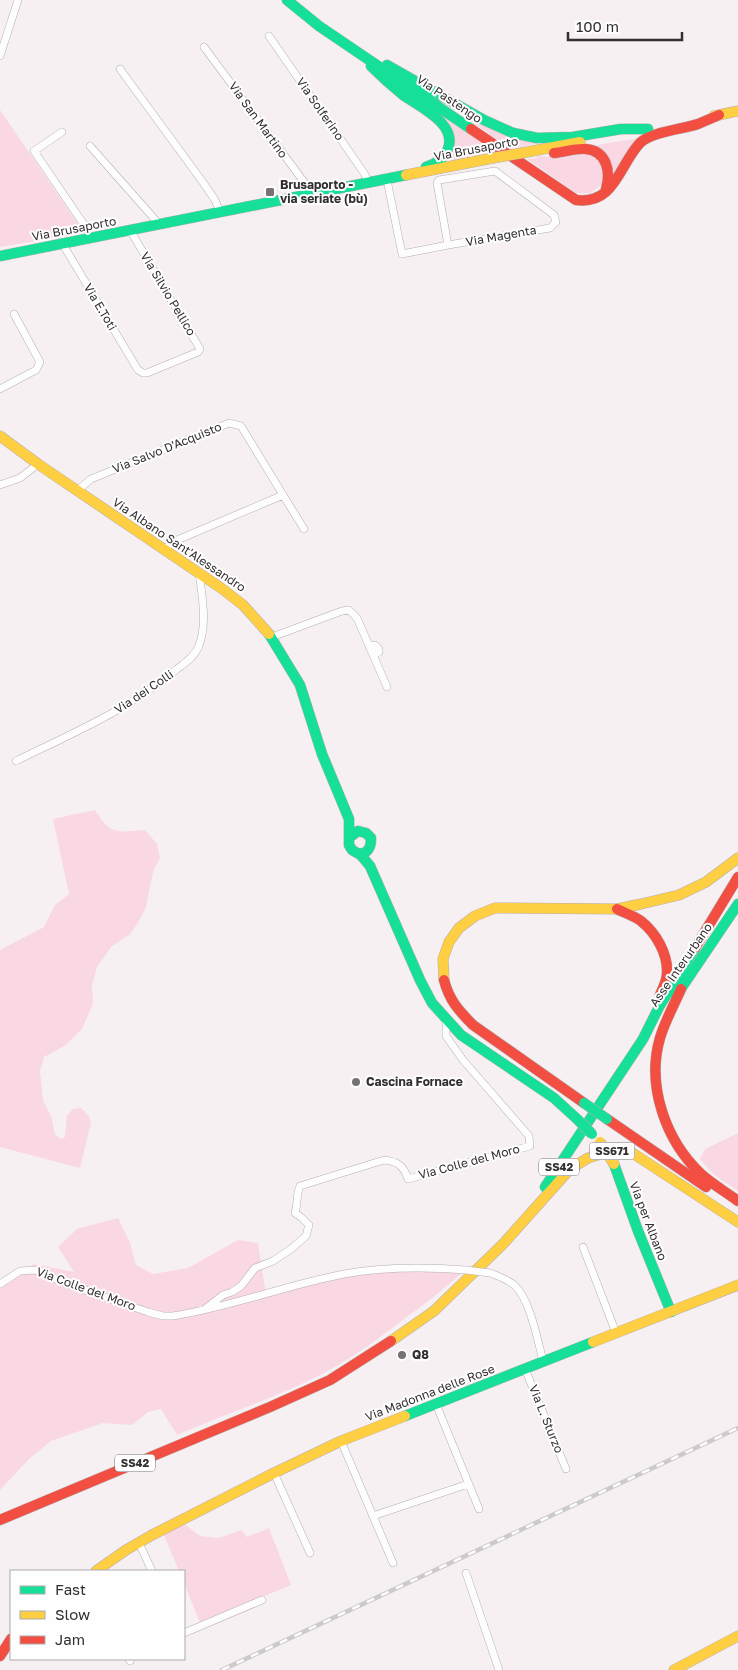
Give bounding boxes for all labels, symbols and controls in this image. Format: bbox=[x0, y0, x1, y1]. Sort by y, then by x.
scale bar bbox=[568, 10, 682, 42]
text: 100 m bbox=[576, 17, 619, 35]
street label: Via Pastengo bbox=[414, 71, 485, 126]
street label: Via Solferino bbox=[293, 74, 348, 143]
street label: Via San Martino bbox=[226, 79, 291, 161]
street label: Via Brusaporto bbox=[432, 133, 519, 164]
place label: Brusaporto - via seriate (bù) bbox=[280, 177, 368, 206]
marker: Brusaporto - via seriate (bù) bbox=[264, 186, 276, 198]
street label: Via Brusaporto bbox=[30, 213, 117, 244]
street label: Via Magenta bbox=[464, 222, 537, 249]
street label: Via Silvio Pellico bbox=[138, 249, 199, 338]
street label: Via E.Toti bbox=[81, 281, 120, 333]
street label: Via Salvo D'Acquisto bbox=[110, 419, 224, 476]
street label: Via Albano Sant'Alessandro bbox=[110, 494, 249, 595]
street label: Via dei Colli bbox=[111, 666, 176, 717]
street label: Asse Interurbano bbox=[646, 920, 715, 1009]
place label: Cascina Fornace bbox=[366, 1074, 463, 1089]
marker: Cascina Fornace bbox=[350, 1076, 362, 1088]
street label: Via Colle del Moro bbox=[417, 1141, 521, 1182]
road number: SS671 bbox=[590, 1142, 634, 1160]
road number: SS42 bbox=[539, 1158, 579, 1176]
street label: Via per Albano bbox=[627, 1179, 670, 1262]
street label: Via Colle del Moro bbox=[35, 1264, 138, 1313]
place label: Q8 bbox=[412, 1347, 429, 1362]
marker: Q8 bbox=[396, 1349, 408, 1361]
street label: Via Madonna delle Rose bbox=[363, 1361, 497, 1424]
street label: Via L. Sturzo bbox=[526, 1382, 567, 1455]
road number: SS42 bbox=[115, 1455, 155, 1472]
legend bbox=[10, 1570, 185, 1660]
text: Fast bbox=[55, 1580, 86, 1598]
text: Slow bbox=[55, 1605, 90, 1623]
text: Jam bbox=[55, 1630, 85, 1648]

